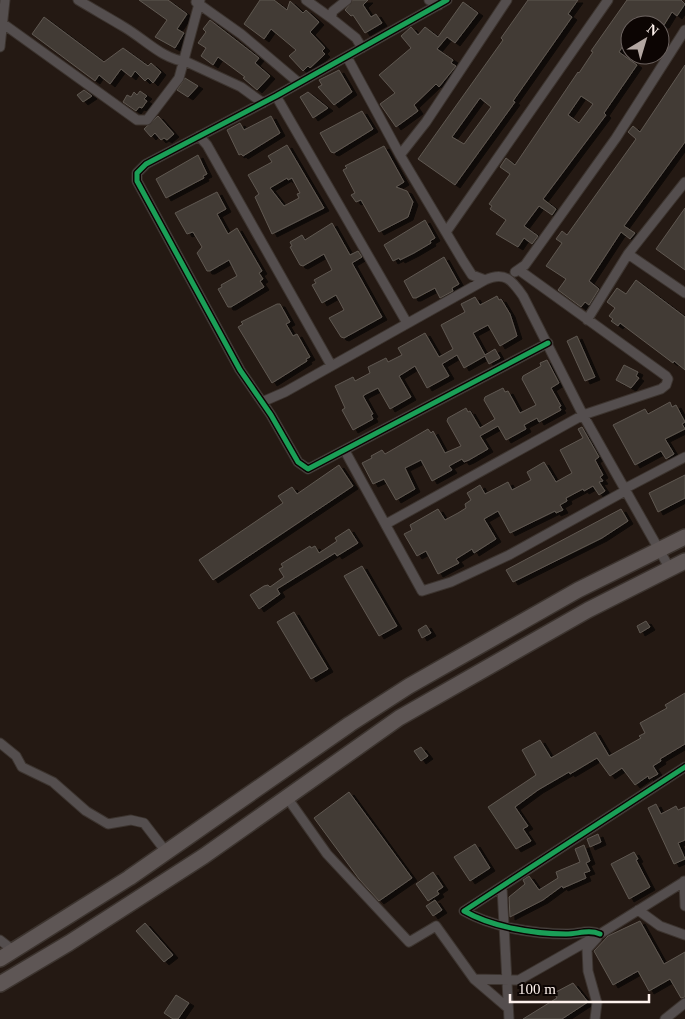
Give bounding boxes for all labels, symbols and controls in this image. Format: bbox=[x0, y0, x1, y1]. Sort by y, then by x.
north arrow bbox=[620, 15, 670, 65]
text: N bbox=[644, 21, 661, 39]
scale bar bbox=[510, 972, 649, 1004]
text: 100 m bbox=[518, 981, 556, 997]

